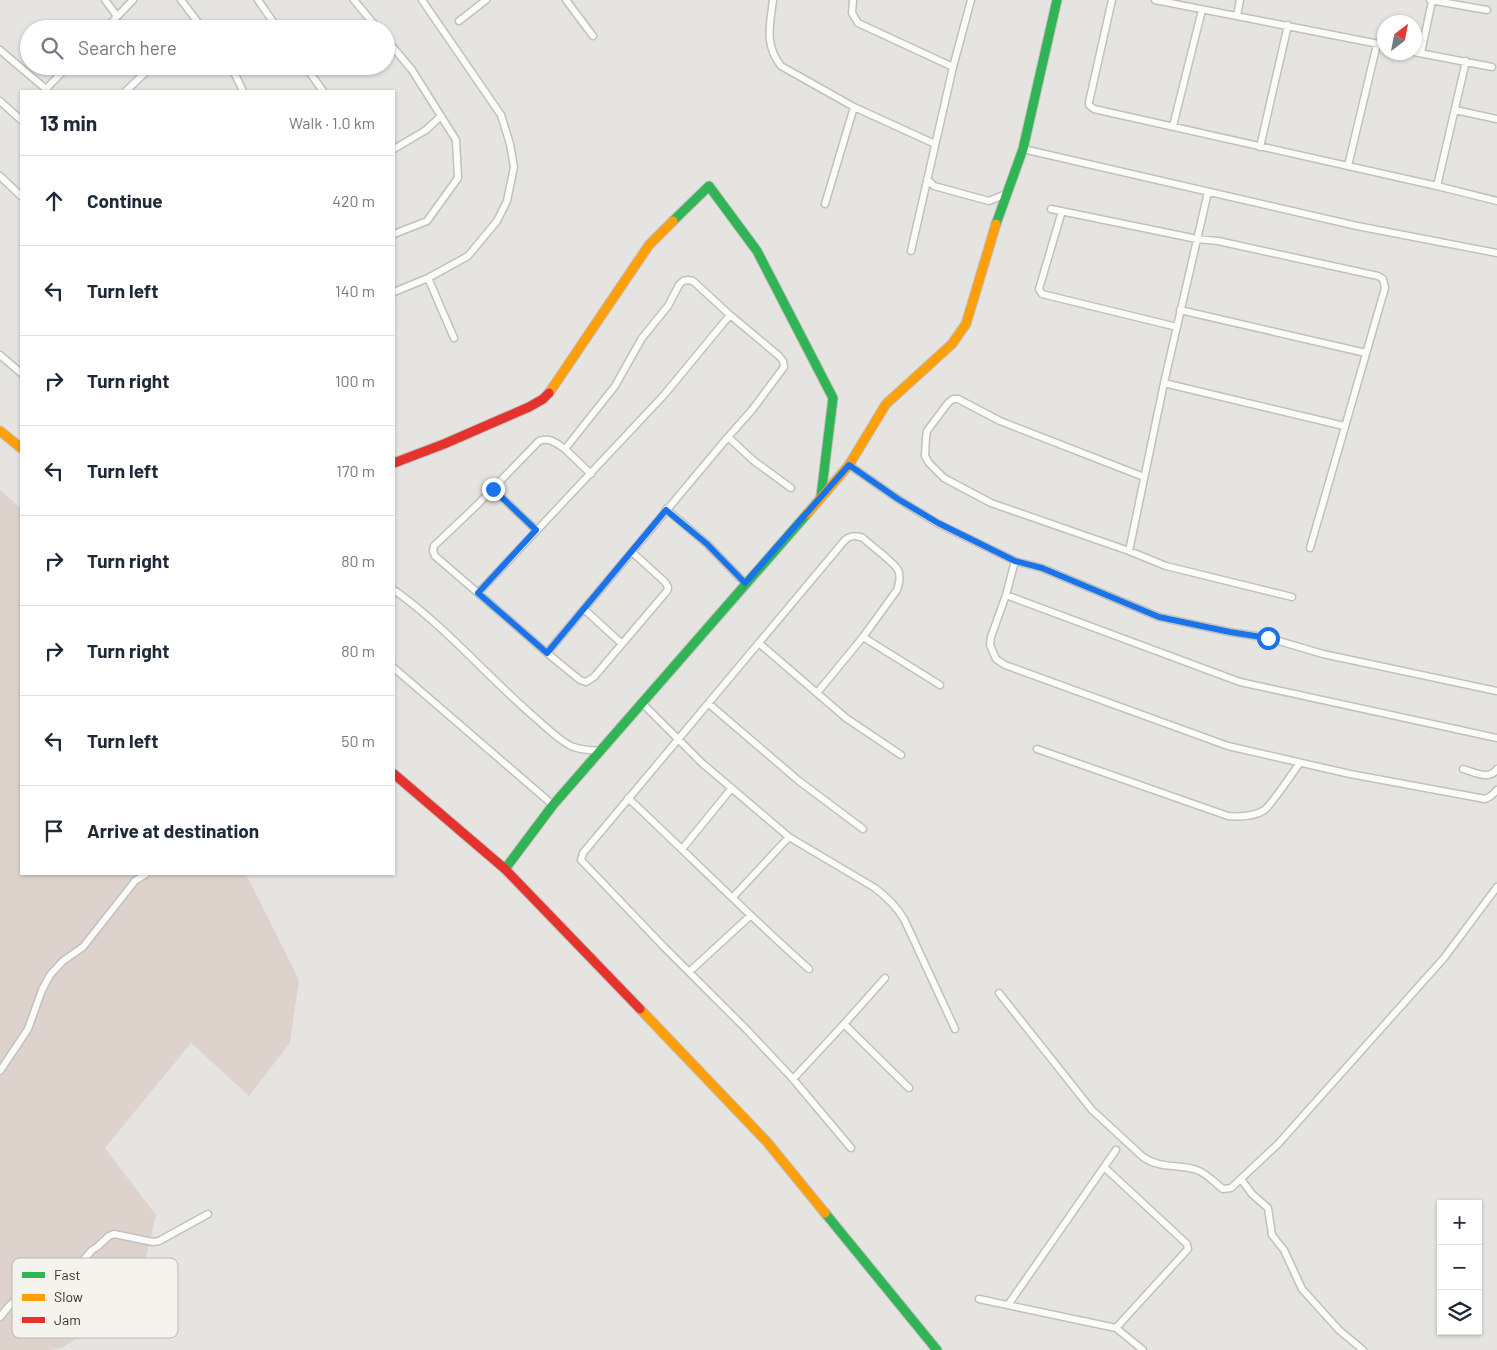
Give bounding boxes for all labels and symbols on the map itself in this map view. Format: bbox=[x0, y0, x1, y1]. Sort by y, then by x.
north arrow bbox=[1377, 15, 1422, 60]
route end bbox=[482, 478, 505, 501]
route start bbox=[1257, 627, 1280, 650]
legend bbox=[12, 1258, 178, 1338]
text: Fast bbox=[54, 1266, 80, 1283]
text: Slow bbox=[54, 1288, 83, 1305]
text: Jam bbox=[54, 1311, 81, 1328]

